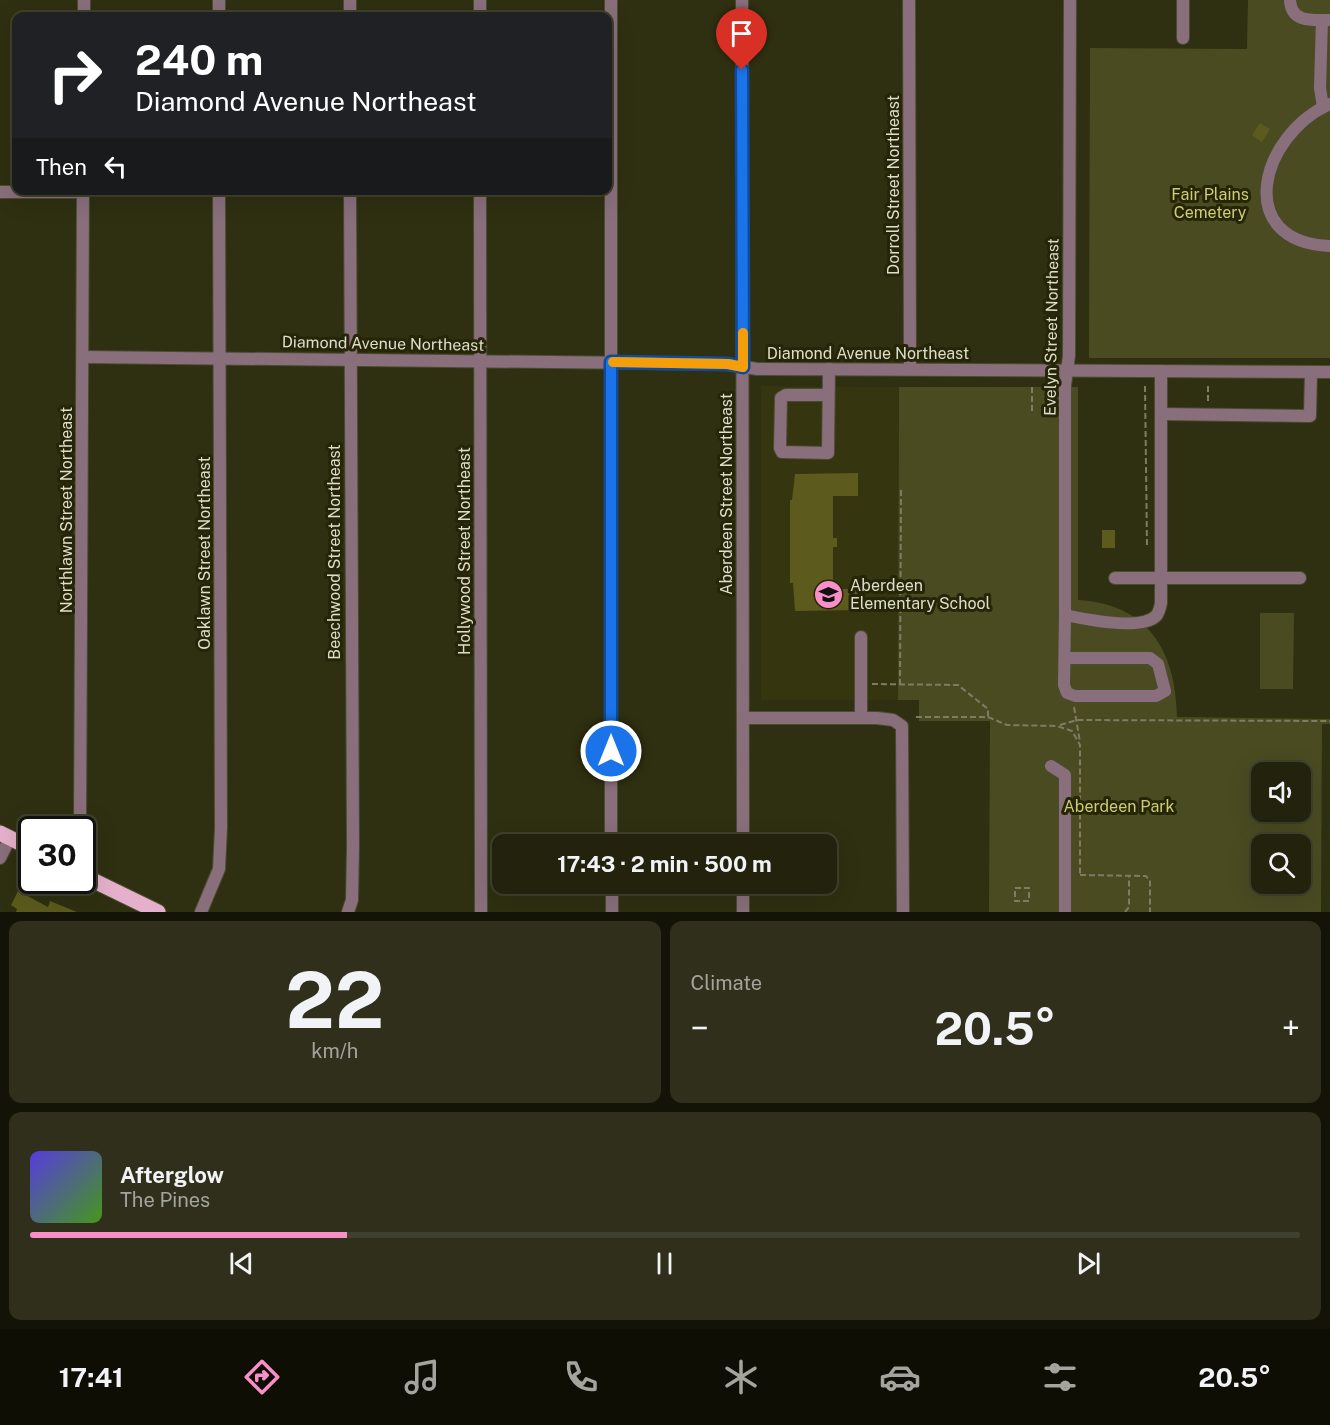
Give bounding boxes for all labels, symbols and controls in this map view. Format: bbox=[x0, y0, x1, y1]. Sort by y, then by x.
pin bbox=[716, 8, 767, 70]
icon: arrive bbox=[725, 17, 758, 50]
text: 240 m bbox=[135, 35, 263, 84]
icon: right bbox=[36, 36, 114, 114]
text: Diamond Avenue Northeast bbox=[135, 85, 477, 117]
street label: Dorroll Street Northeast bbox=[884, 95, 903, 275]
icon: left bbox=[99, 150, 132, 183]
text: Then bbox=[36, 154, 87, 180]
park label: Fair Plains Cemetery bbox=[1171, 185, 1249, 222]
street label: Evelyn Street Northeast bbox=[1040, 238, 1063, 416]
street label: Diamond Avenue Northeast bbox=[282, 332, 484, 355]
street label: Diamond Avenue Northeast bbox=[767, 344, 969, 363]
street label: Aberdeen Street Northeast bbox=[717, 393, 736, 595]
street label: Northlawn Street Northeast bbox=[57, 407, 76, 613]
street label: Beechwood Street Northeast bbox=[325, 444, 344, 660]
street label: Hollywood Street Northeast bbox=[455, 447, 474, 655]
street label: Oaklawn Street Northeast bbox=[195, 456, 214, 650]
place label: Aberdeen Elementary School bbox=[850, 576, 991, 613]
school or university icon: Aberdeen Elementary School bbox=[813, 578, 845, 610]
position arrow bbox=[579, 719, 643, 783]
map controls bbox=[1251, 762, 1311, 894]
button: sound bbox=[1251, 762, 1311, 822]
park label: Aberdeen Park bbox=[1063, 797, 1175, 816]
speed limit sign: 30 bbox=[18, 816, 96, 894]
button: search bbox=[1251, 834, 1311, 894]
text: 17:43 · 2 min · 500 m bbox=[557, 851, 772, 877]
text: 22 bbox=[285, 954, 384, 1046]
text: Climate bbox=[691, 971, 762, 995]
text: 20.5° bbox=[935, 1002, 1056, 1055]
text: − bbox=[691, 1009, 709, 1047]
text: + bbox=[1282, 1009, 1300, 1047]
text: km/h bbox=[311, 1039, 358, 1063]
text: Afterglow bbox=[120, 1162, 224, 1188]
text: The Pines bbox=[120, 1188, 210, 1212]
icon: previous bbox=[225, 1247, 258, 1280]
icon: pause bbox=[648, 1247, 681, 1280]
icon: next bbox=[1072, 1247, 1105, 1280]
icon: directions bbox=[241, 1356, 283, 1398]
icon: music bbox=[401, 1356, 443, 1398]
icon: phone bbox=[560, 1356, 602, 1398]
icon: climate bbox=[720, 1356, 762, 1398]
icon: car bbox=[879, 1356, 921, 1398]
icon: filters bbox=[1039, 1356, 1081, 1398]
text: 17:41 bbox=[59, 1361, 124, 1393]
text: 20.5° bbox=[1198, 1361, 1271, 1393]

